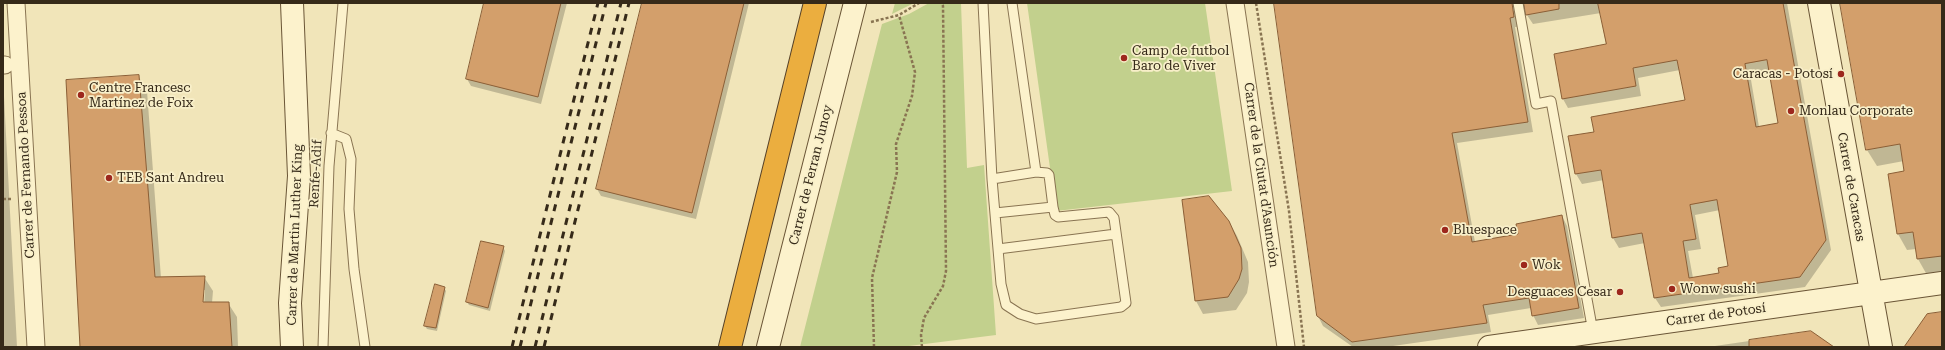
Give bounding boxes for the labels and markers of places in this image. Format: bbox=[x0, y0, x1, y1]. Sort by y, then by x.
place label: Camp de futbol Baro de Viver bbox=[1132, 43, 1229, 74]
marker: Camp de futbol Baro de Viver bbox=[1119, 53, 1129, 63]
place label: Caracas - Potosí bbox=[1733, 66, 1833, 82]
marker: Caracas - Potosí bbox=[1836, 69, 1846, 79]
place label: Centre Francesc Martínez de Foix bbox=[89, 80, 193, 111]
marker: Centre Francesc Martínez de Foix bbox=[76, 90, 86, 100]
place label: Monlau Corporate bbox=[1799, 103, 1913, 119]
marker: Monlau Corporate bbox=[1786, 106, 1796, 116]
place label: TEB Sant Andreu bbox=[117, 170, 224, 186]
marker: TEB Sant Andreu bbox=[104, 173, 114, 183]
place label: Bluespace bbox=[1453, 222, 1517, 238]
marker: Bluespace bbox=[1440, 225, 1450, 235]
place label: Wok bbox=[1532, 257, 1561, 273]
marker: Wok bbox=[1519, 260, 1529, 270]
place label: Wonw sushi bbox=[1680, 281, 1756, 297]
place label: Desguaces Cesar bbox=[1507, 284, 1612, 300]
marker: Wonw sushi bbox=[1667, 284, 1677, 294]
marker: Desguaces Cesar bbox=[1615, 287, 1625, 297]

